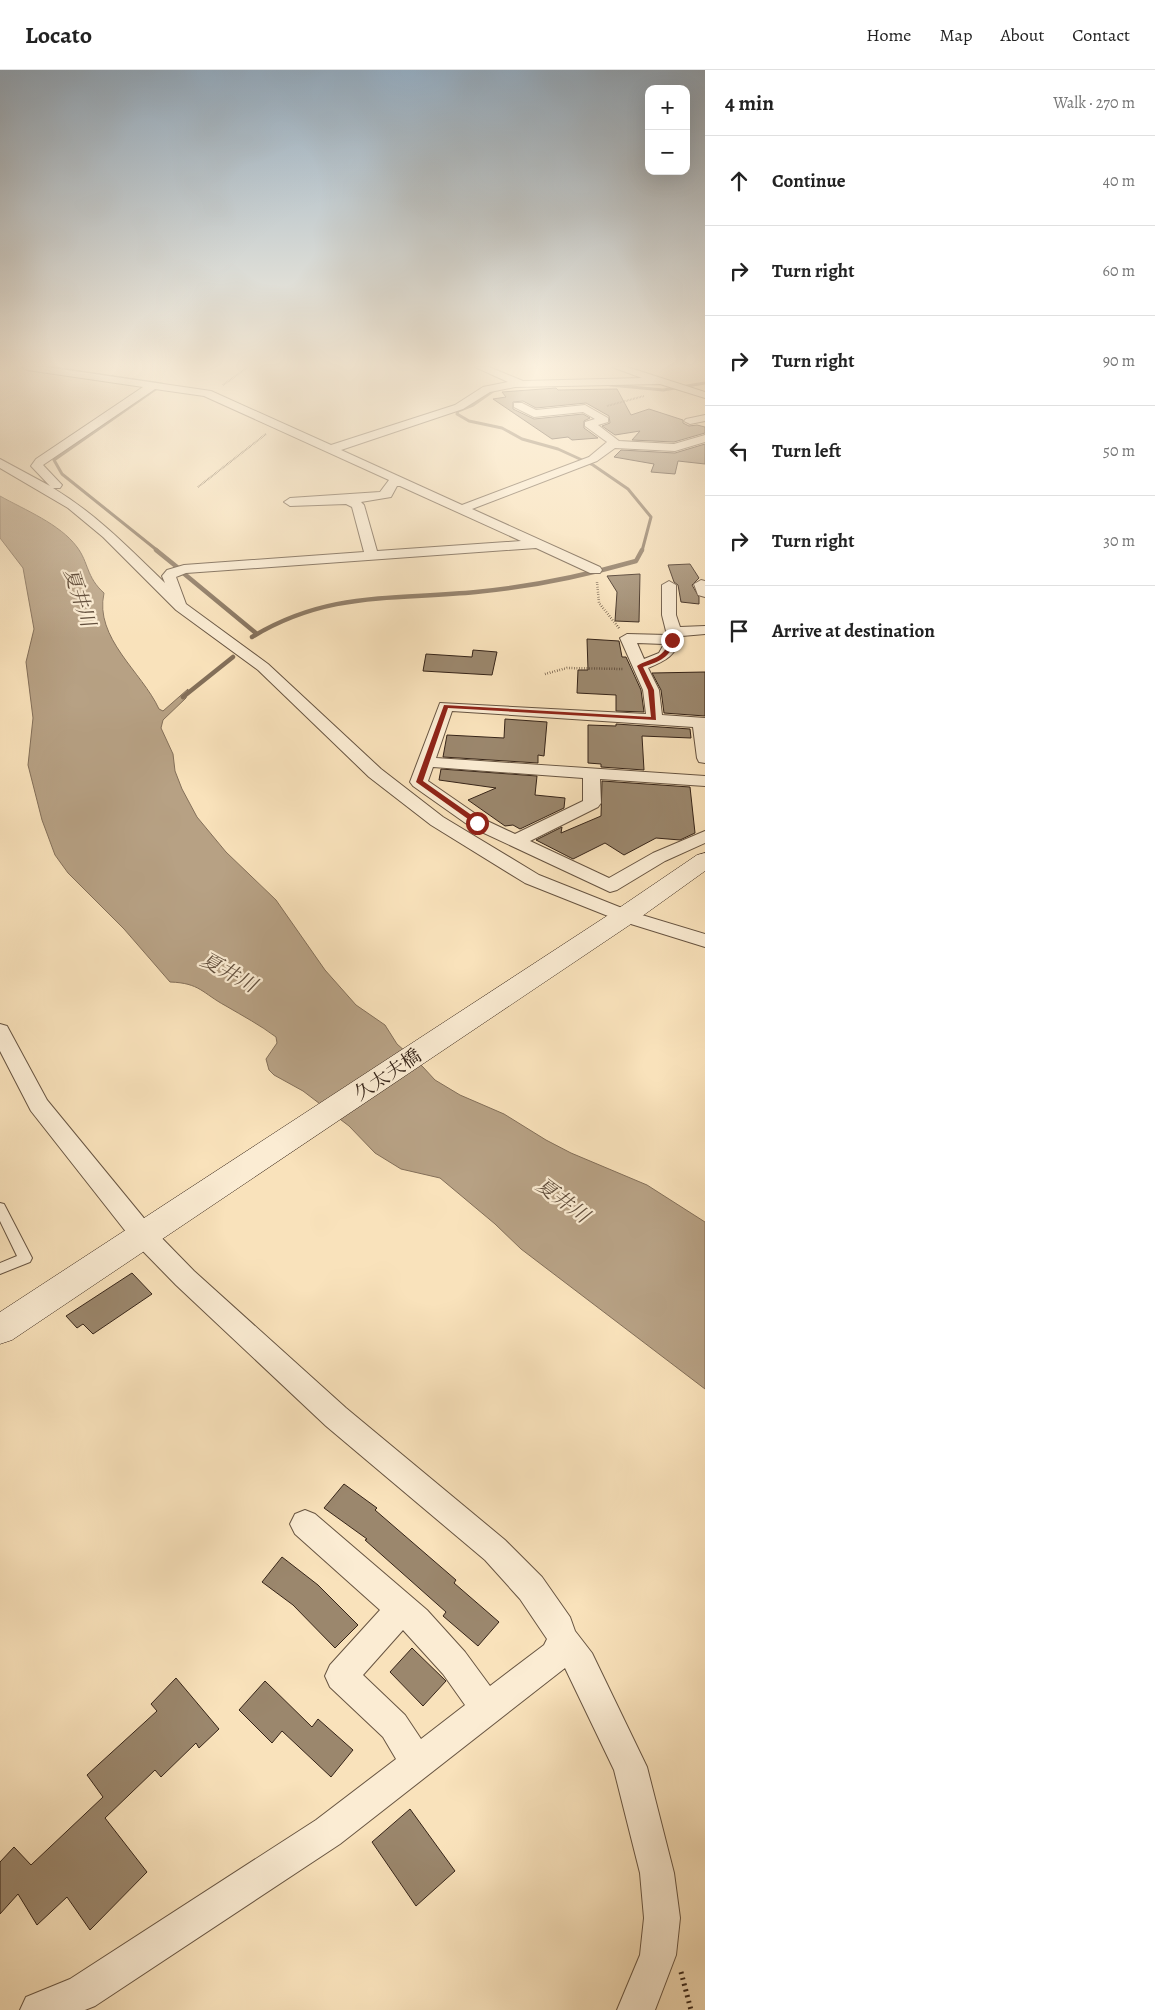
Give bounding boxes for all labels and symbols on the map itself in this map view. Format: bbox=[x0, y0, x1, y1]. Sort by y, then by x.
water label: 夏井川 bbox=[57, 564, 102, 632]
route end bbox=[661, 629, 684, 652]
route start bbox=[466, 812, 489, 835]
water label: 夏井川 bbox=[196, 946, 263, 1000]
street label: 久太夫橋 bbox=[349, 1043, 426, 1107]
water label: 夏井川 bbox=[531, 1172, 596, 1230]

